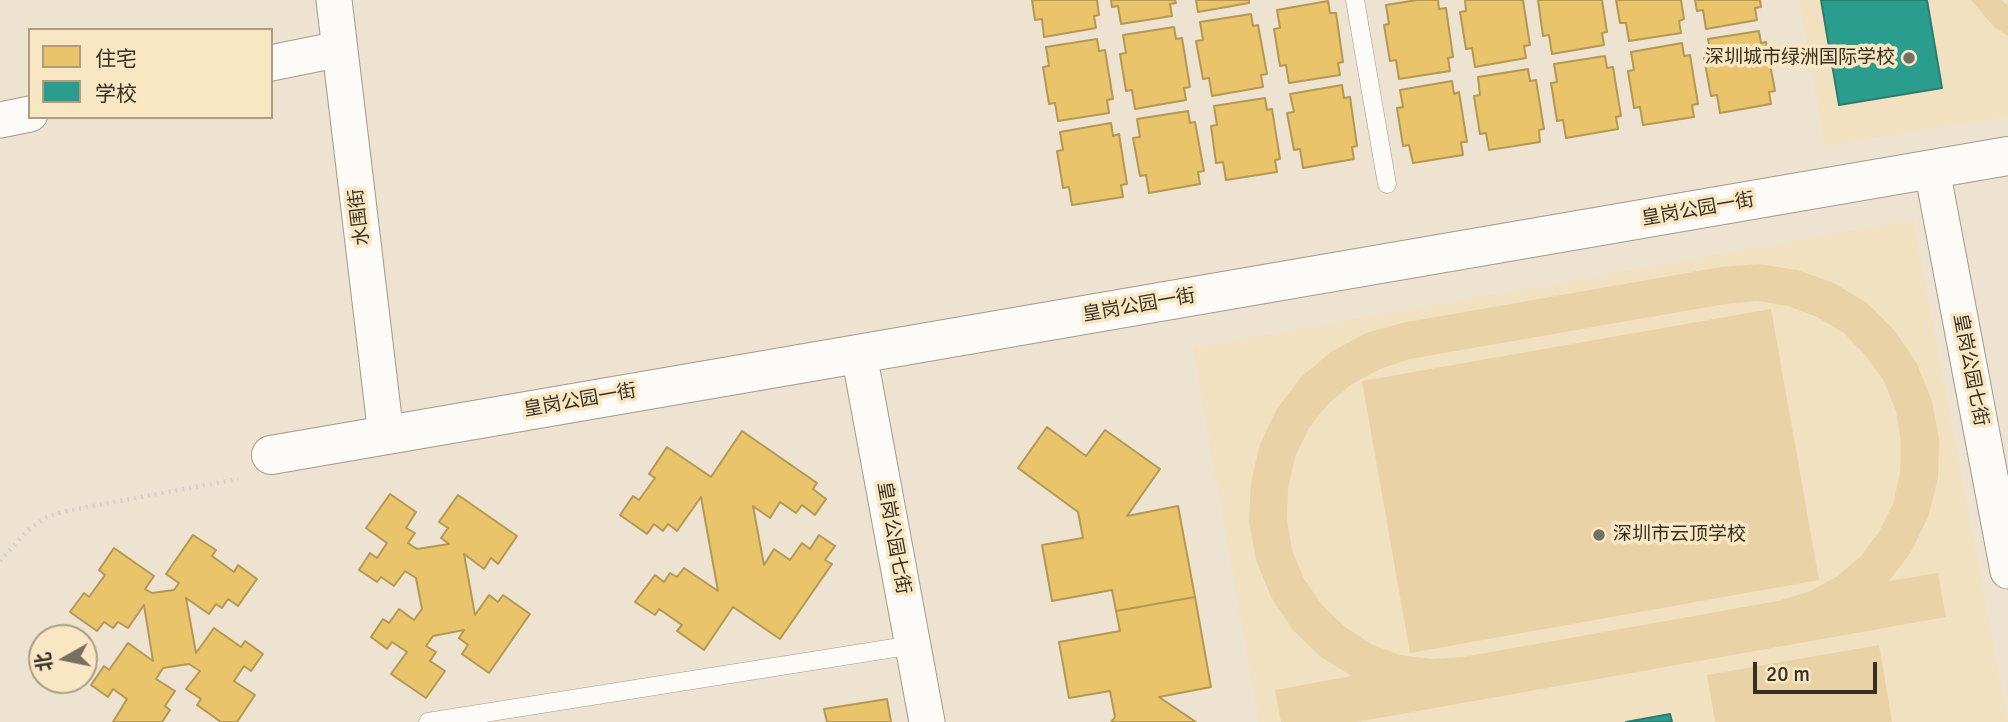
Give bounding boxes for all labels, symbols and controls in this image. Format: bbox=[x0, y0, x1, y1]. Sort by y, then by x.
legend bbox=[28, 28, 273, 119]
text: 住宅 bbox=[95, 46, 137, 72]
place label: 深圳城市绿洲国际学校 bbox=[1705, 47, 1895, 69]
marker: 深圳城市绿洲国际学校 bbox=[1901, 50, 1917, 66]
text: 学校 bbox=[95, 81, 137, 107]
street label: 水围街 bbox=[345, 187, 375, 247]
street label: 皇岗公园一街 bbox=[1640, 189, 1756, 231]
street label: 皇岗公园一街 bbox=[1081, 285, 1197, 327]
street label: 皇岗公园七街 bbox=[1948, 312, 1992, 428]
street label: 皇岗公园一街 bbox=[522, 380, 638, 422]
street label: 皇岗公园七街 bbox=[872, 480, 914, 596]
place label: 深圳市云顶学校 bbox=[1613, 524, 1746, 546]
marker: 深圳市云顶学校 bbox=[1591, 527, 1607, 543]
north arrow bbox=[28, 624, 98, 694]
scale bar bbox=[1756, 648, 1880, 692]
text: 北 bbox=[31, 651, 58, 673]
text: 20 m bbox=[1766, 661, 1810, 687]

